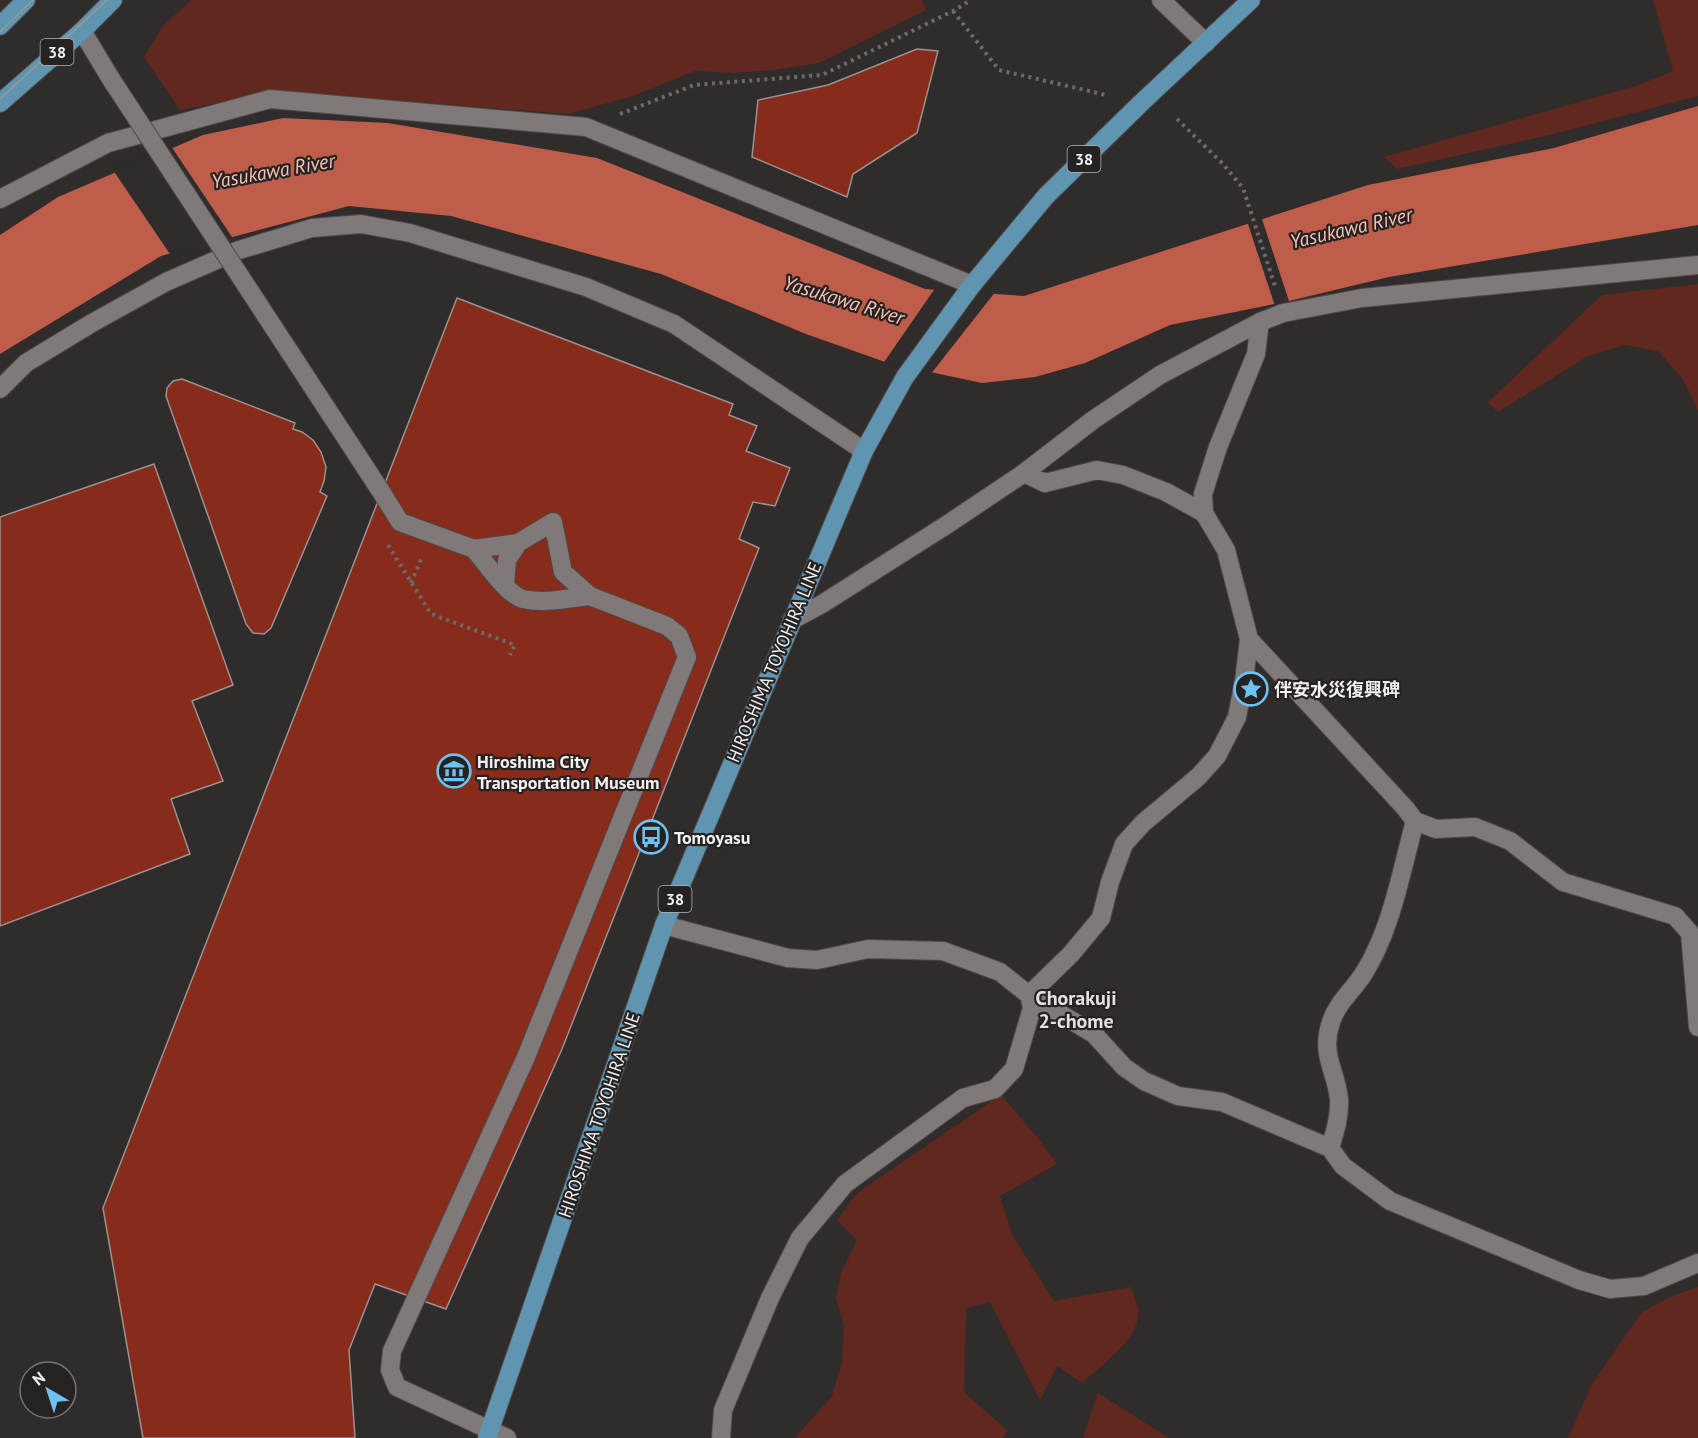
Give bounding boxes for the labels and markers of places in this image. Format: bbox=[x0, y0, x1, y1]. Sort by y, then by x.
place icon: 伴安水災復興碑 bbox=[1233, 671, 1269, 707]
place label: 伴安水災復興碑 bbox=[1274, 678, 1400, 701]
place label: Hiroshima City Transportation Museum bbox=[477, 750, 660, 794]
museum icon: Hiroshima City Transportation Museum bbox=[436, 753, 472, 789]
bus stop icon: Tomoyasu bbox=[633, 819, 669, 855]
place label: Tomoyasu bbox=[674, 826, 750, 849]

